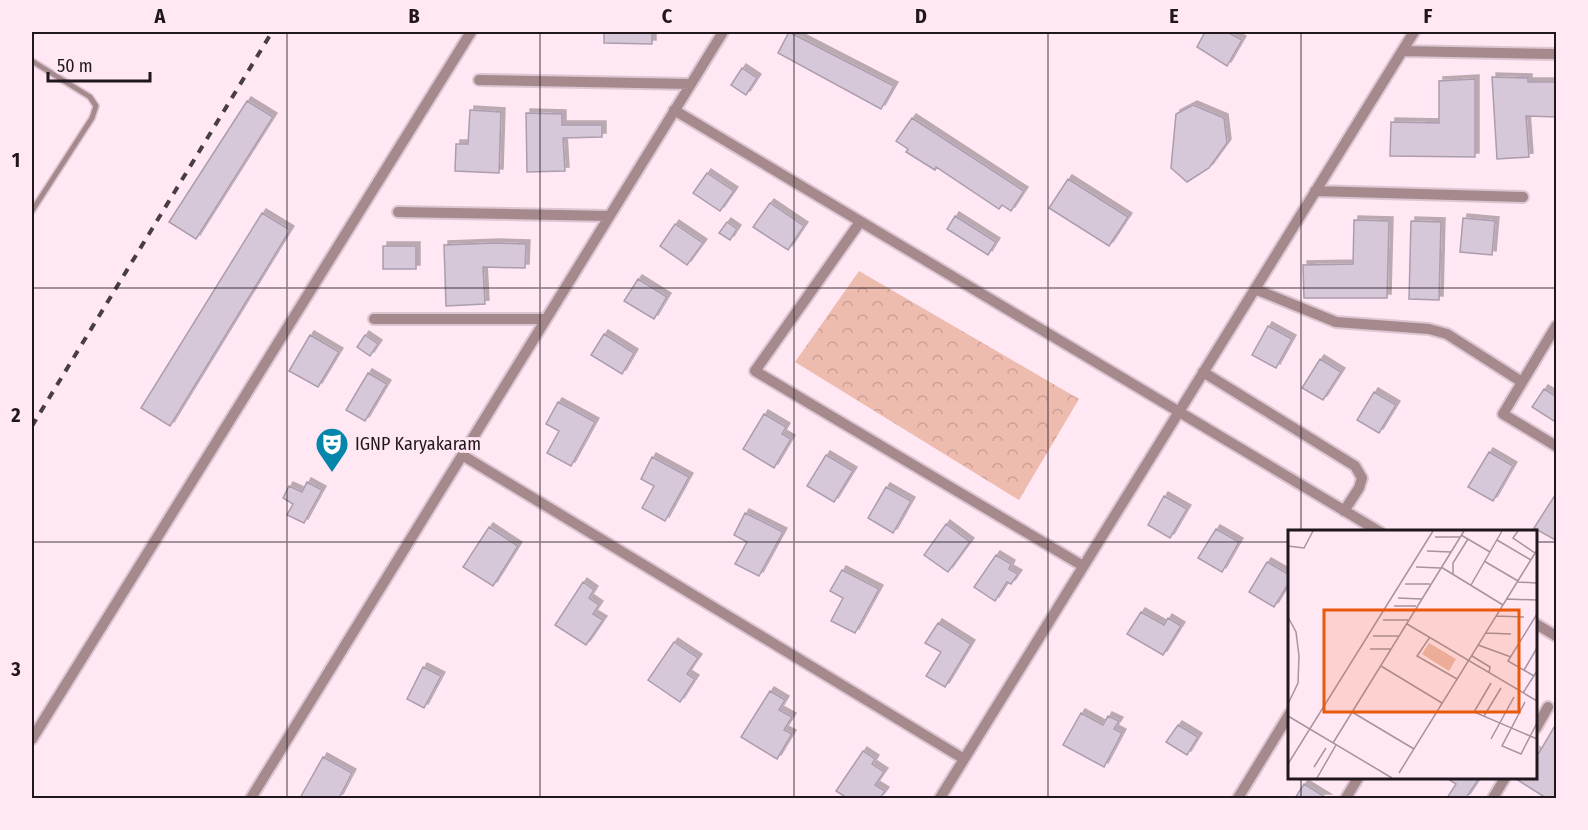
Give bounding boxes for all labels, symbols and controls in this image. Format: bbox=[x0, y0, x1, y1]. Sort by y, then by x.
text: A bbox=[154, 4, 167, 28]
text: B bbox=[408, 4, 420, 28]
text: C bbox=[662, 4, 673, 28]
text: D bbox=[915, 4, 927, 28]
text: E bbox=[1169, 4, 1179, 28]
text: F bbox=[1424, 4, 1433, 28]
scale bar bbox=[48, 45, 150, 83]
text: 50 m bbox=[57, 55, 93, 77]
text: 1 bbox=[12, 148, 20, 172]
text: 2 bbox=[10, 403, 21, 427]
theatre icon: IGNP Karyakaram bbox=[314, 426, 350, 473]
place label: IGNP Karyakaram bbox=[355, 433, 481, 455]
inset map bbox=[1288, 530, 1537, 779]
text: 3 bbox=[10, 657, 21, 681]

